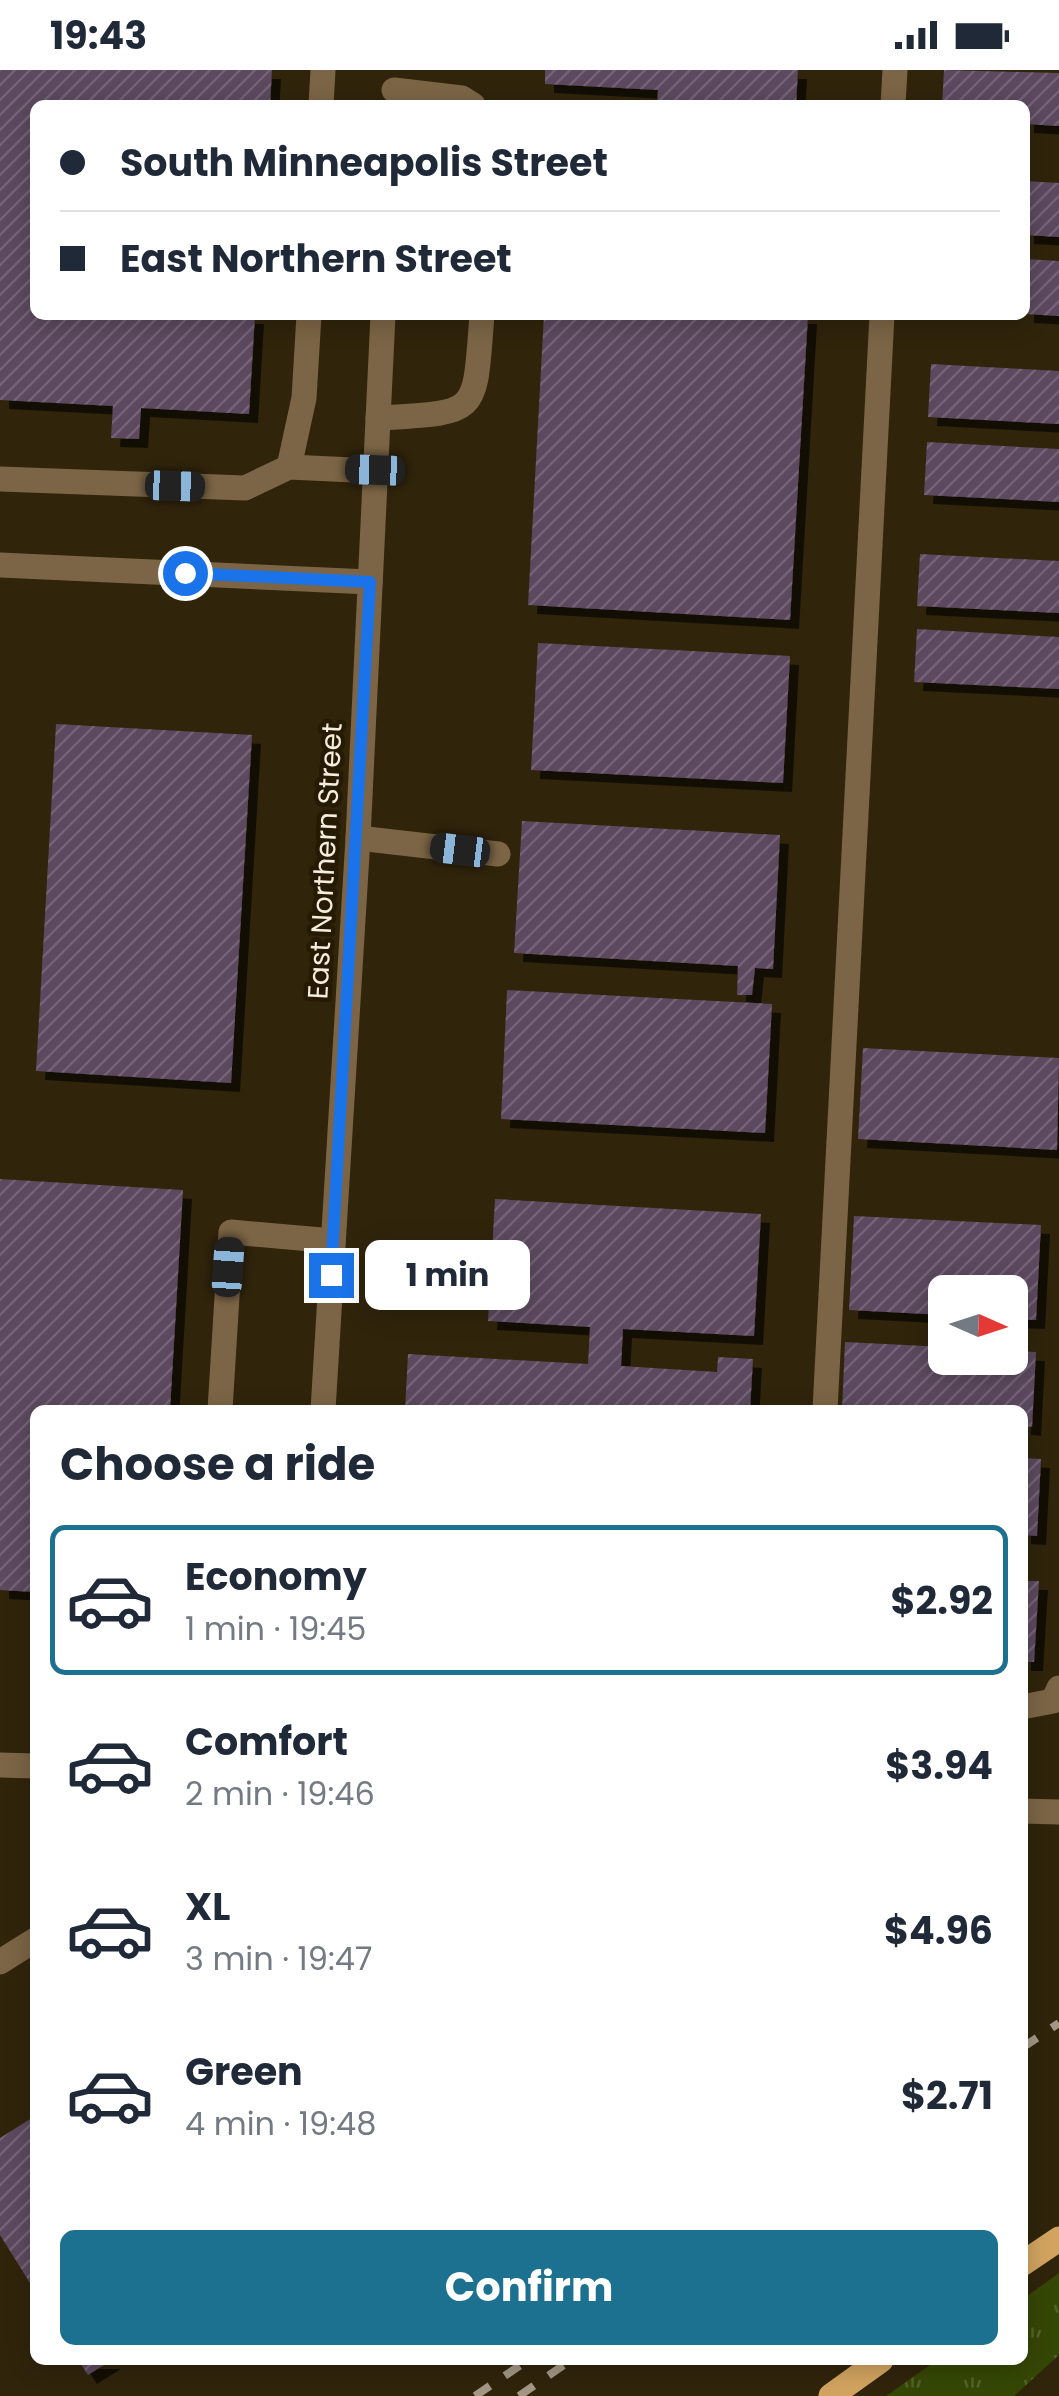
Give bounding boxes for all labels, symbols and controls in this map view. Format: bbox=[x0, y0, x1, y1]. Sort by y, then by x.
text: 19:43 bbox=[50, 9, 147, 62]
text: South Minneapolis Street bbox=[120, 136, 608, 189]
text: East Northern Street bbox=[120, 232, 512, 285]
car bbox=[344, 454, 406, 486]
car bbox=[144, 470, 206, 502]
route start bbox=[163, 551, 208, 596]
street label: East Northern Street bbox=[298, 722, 352, 1000]
car bbox=[428, 831, 492, 869]
car bbox=[211, 1236, 245, 1298]
callout: 1 min bbox=[366, 1240, 531, 1310]
text: 1 min bbox=[406, 1252, 489, 1297]
route end bbox=[309, 1253, 354, 1298]
north arrow bbox=[928, 1275, 1028, 1375]
map controls bbox=[928, 1275, 1028, 1375]
text: Choose a ride bbox=[60, 1433, 375, 1496]
text: Economy bbox=[185, 1550, 367, 1603]
icon: car bbox=[65, 1555, 155, 1645]
text: $2.92 bbox=[891, 1574, 993, 1627]
text: 1 min · 19:45 bbox=[185, 1606, 366, 1651]
text: Comfort bbox=[185, 1715, 348, 1768]
icon: car bbox=[65, 1720, 155, 1810]
text: $3.94 bbox=[885, 1739, 993, 1792]
text: 2 min · 19:46 bbox=[185, 1771, 375, 1816]
text: XL bbox=[185, 1880, 230, 1933]
icon: car bbox=[65, 1885, 155, 1975]
text: $4.96 bbox=[884, 1904, 993, 1957]
text: 3 min · 19:47 bbox=[185, 1936, 372, 1981]
text: Green bbox=[185, 2045, 303, 2098]
icon: car bbox=[65, 2050, 155, 2140]
text: $2.71 bbox=[901, 2069, 993, 2122]
text: 4 min · 19:48 bbox=[185, 2101, 376, 2146]
button: Confirm bbox=[60, 2230, 998, 2345]

